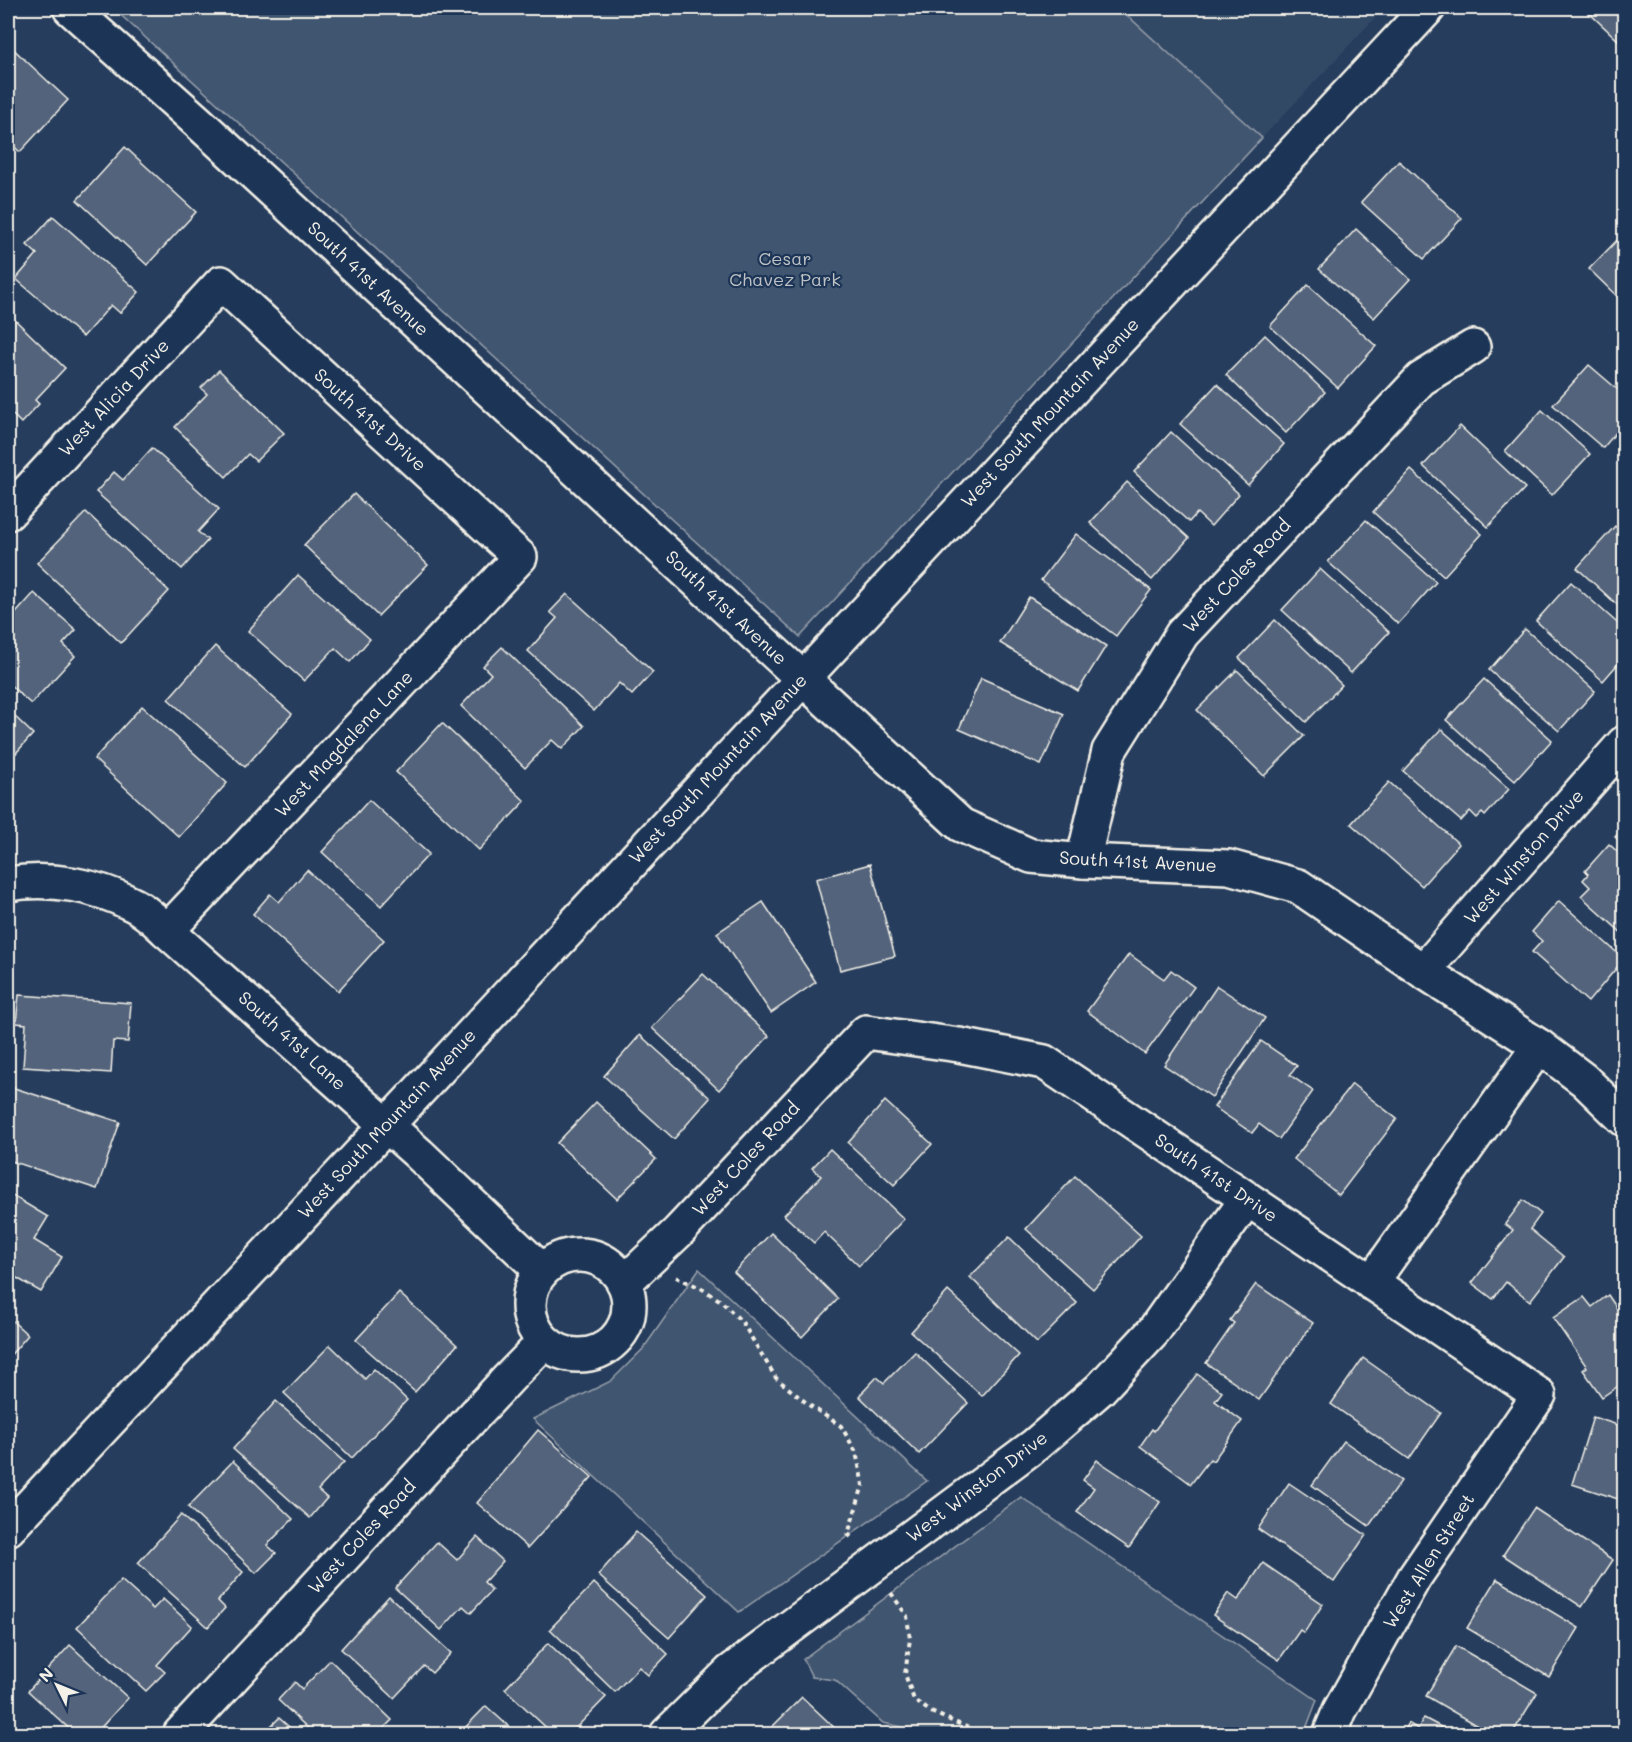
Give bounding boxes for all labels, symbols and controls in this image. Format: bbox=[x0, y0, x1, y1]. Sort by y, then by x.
street label: South 41st Avenue bbox=[303, 216, 435, 341]
park label: Cesar Chavez Park bbox=[729, 246, 841, 291]
street label: West South Mountain Avenue bbox=[955, 312, 1144, 512]
street label: West Alicia Drive bbox=[52, 333, 174, 461]
street label: South 41st Drive bbox=[309, 362, 432, 476]
street label: West Coles Road bbox=[1177, 513, 1295, 638]
street label: South 41st Avenue bbox=[661, 545, 793, 670]
street label: West Magdalena Lane bbox=[269, 665, 418, 822]
street label: West South Mountain Avenue bbox=[623, 668, 812, 868]
street label: West Winston Drive bbox=[1458, 784, 1588, 929]
street label: South 41st Avenue bbox=[1059, 845, 1217, 877]
street label: South 41st Lane bbox=[234, 985, 352, 1095]
street label: West South Mountain Avenue bbox=[292, 1023, 481, 1223]
street label: West Coles Road bbox=[686, 1096, 804, 1221]
street label: South 41st Drive bbox=[1151, 1127, 1283, 1227]
street label: West Winston Drive bbox=[901, 1425, 1052, 1547]
street label: West Coles Road bbox=[302, 1474, 420, 1599]
street label: West Allen Street bbox=[1377, 1488, 1479, 1633]
north arrow bbox=[27, 1655, 87, 1715]
text: N bbox=[34, 1663, 57, 1686]

